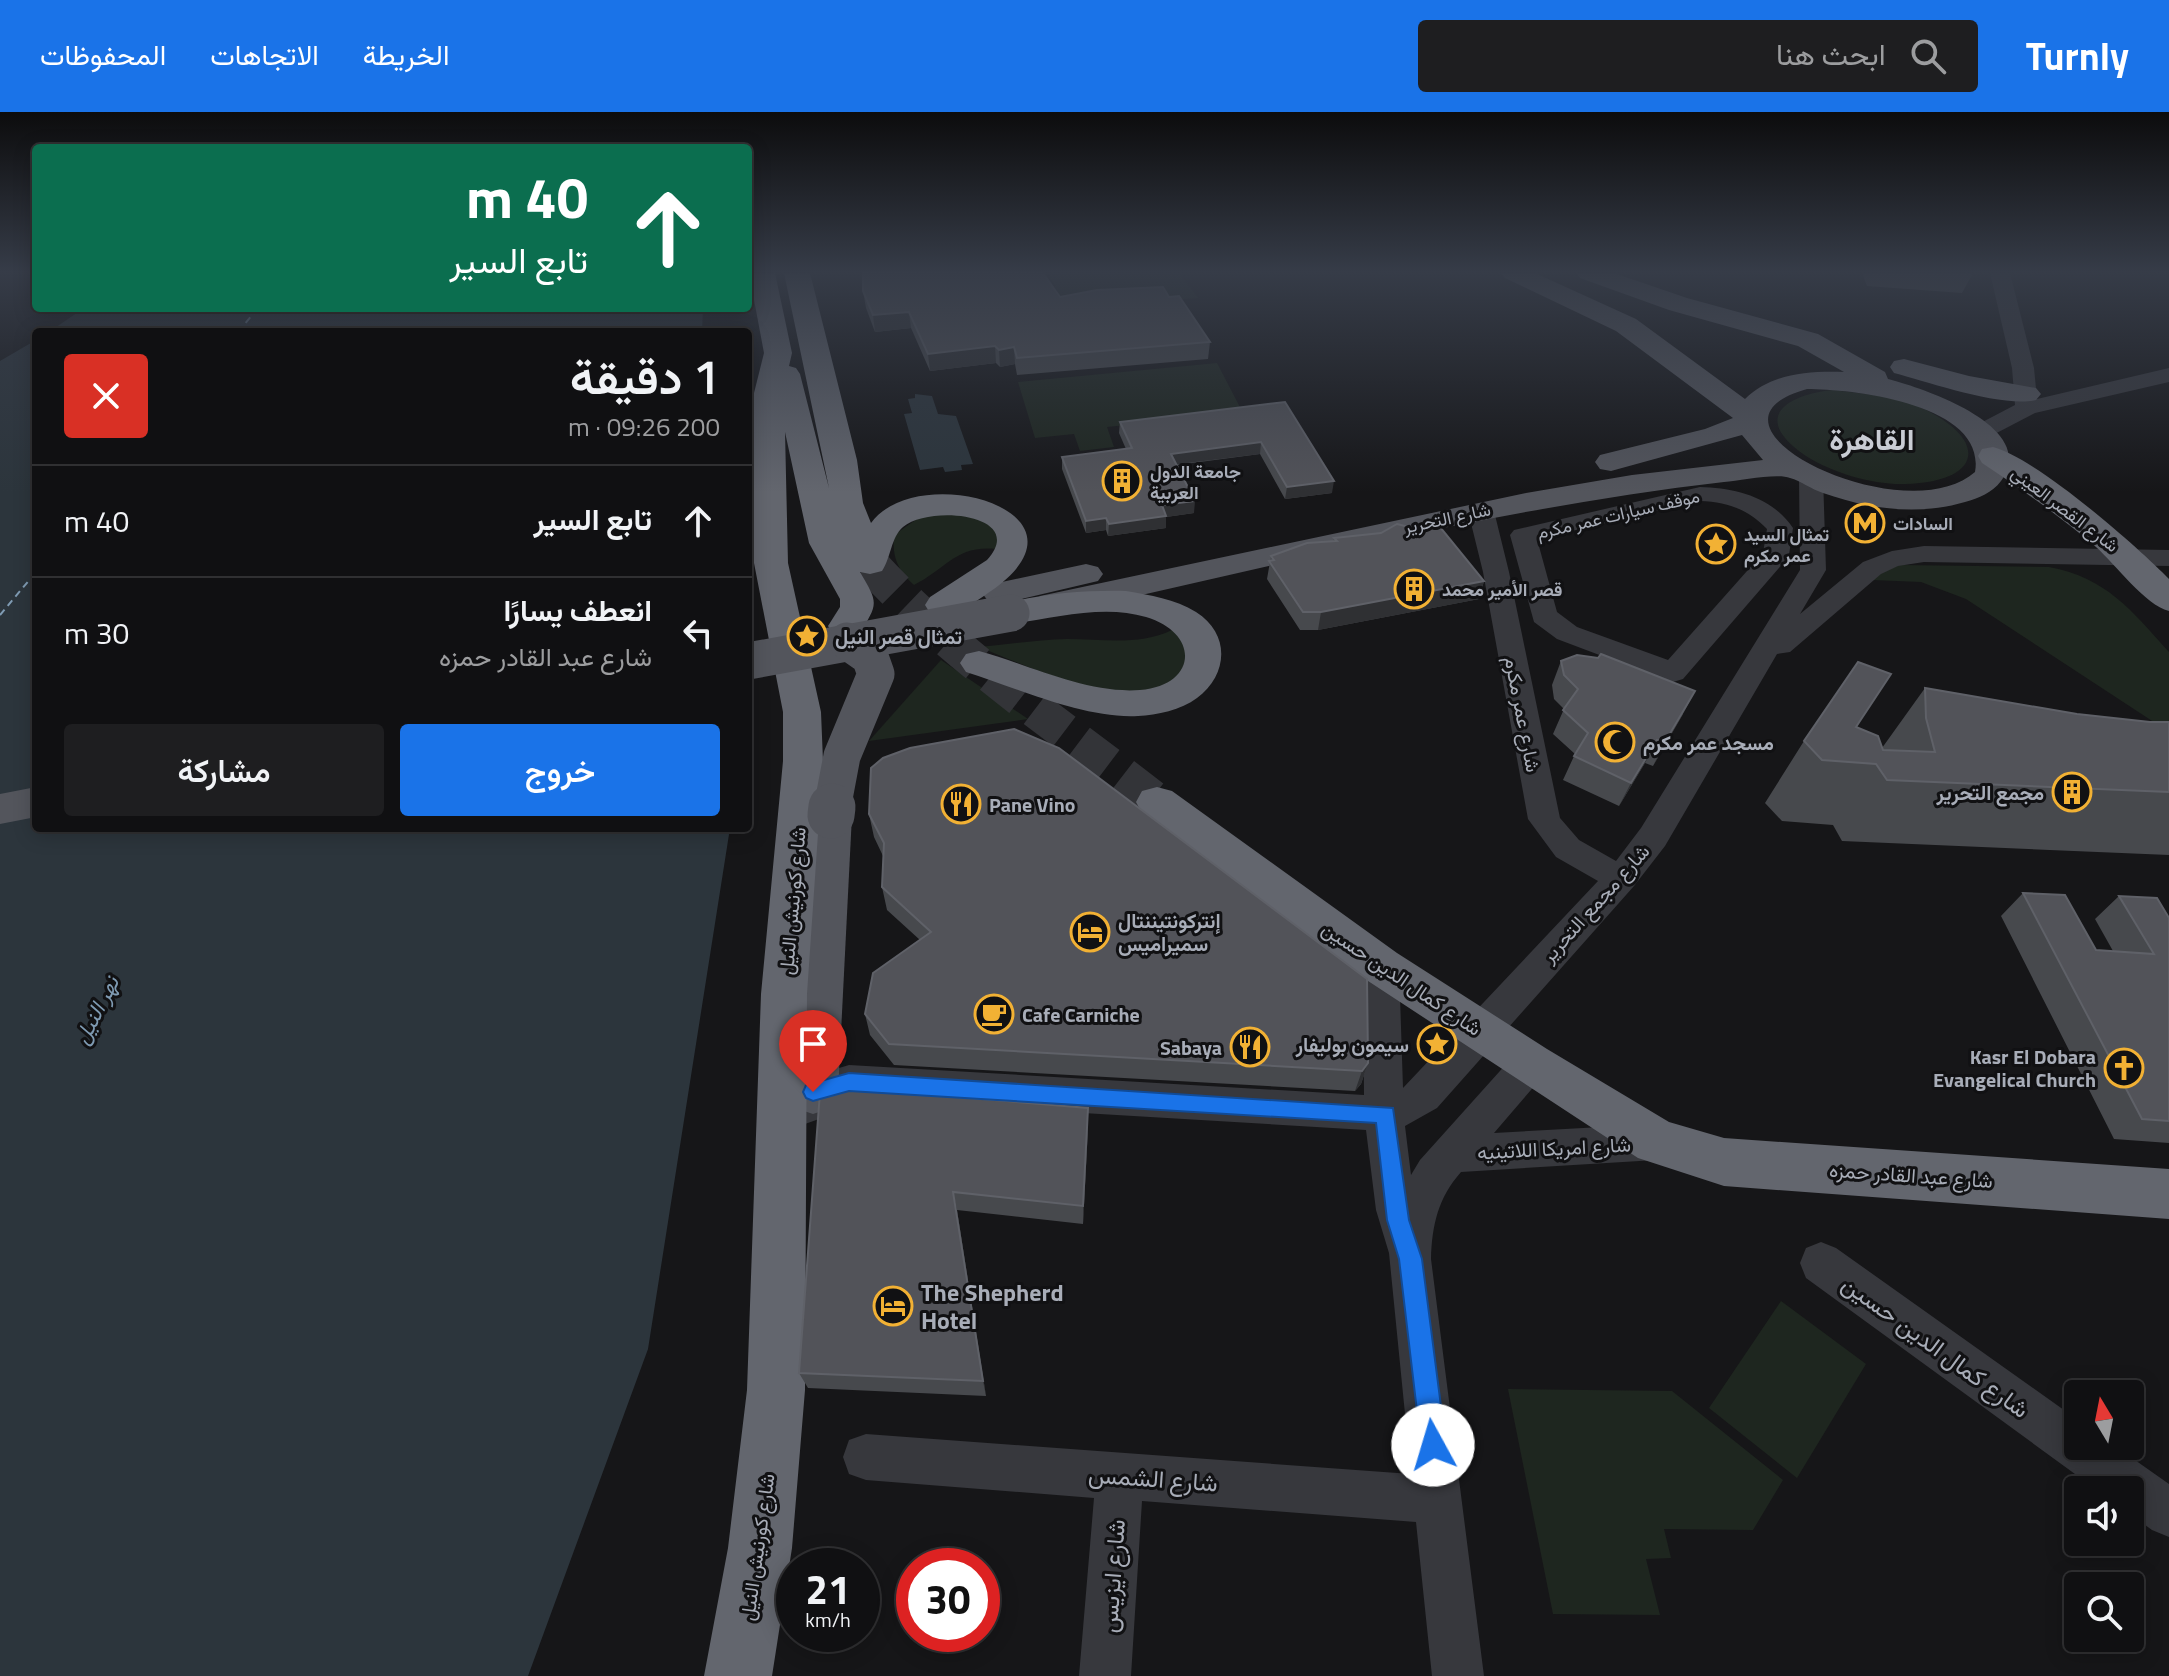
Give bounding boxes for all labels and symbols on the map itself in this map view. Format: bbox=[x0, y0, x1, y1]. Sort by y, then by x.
district label: القاهرة bbox=[1829, 416, 1915, 462]
place label: جامعة الدول العربية bbox=[1150, 458, 1241, 506]
street label: شارع القصر العيني bbox=[2004, 459, 2125, 560]
building icon: جامعة الدول العربية bbox=[1101, 460, 1143, 502]
street label: موقف سيارات عمر مكرم bbox=[1534, 482, 1702, 546]
street label: شارع التحرير bbox=[1400, 496, 1493, 541]
metro station icon: السادات bbox=[1844, 502, 1886, 544]
place label: السادات bbox=[1893, 510, 1953, 537]
place label: تمثال السيد عمر مكرم bbox=[1744, 521, 1830, 569]
place icon: تمثال السيد عمر مكرم bbox=[1695, 523, 1737, 565]
building icon: قصر الأمير محمد bbox=[1393, 568, 1435, 610]
place label: قصر الأمير محمد bbox=[1442, 576, 1562, 603]
place icon: تمثال قصر النيل bbox=[786, 615, 828, 657]
place label: تمثال قصر النيل bbox=[835, 621, 962, 652]
street label: شارع عمر مكرم bbox=[1497, 653, 1549, 775]
mosque icon: مسجد عمر مكرم bbox=[1594, 721, 1636, 763]
place label: مسجد عمر مكرم bbox=[1643, 727, 1774, 758]
building icon: مجمع التحرير bbox=[2051, 771, 2093, 813]
place label: مجمع التحرير bbox=[1935, 777, 2044, 808]
restaurant icon: Pane Vino bbox=[940, 783, 982, 825]
place label: Pane Vino bbox=[989, 789, 1075, 820]
street label: شارع كورنيش النيل bbox=[770, 826, 814, 976]
street label: شارع مجمع التحرير bbox=[1533, 837, 1657, 970]
place label: إنتركونتيننتال سميراميس bbox=[1118, 905, 1221, 959]
hotel icon: إنتركونتيننتال سميراميس bbox=[1069, 911, 1111, 953]
street label: شارع كمال الدين حسين bbox=[1316, 913, 1488, 1043]
water label: نهر النيل bbox=[64, 968, 128, 1050]
cafe icon: Cafe Carniche bbox=[973, 993, 1015, 1035]
place label: Cafe Carniche bbox=[1022, 999, 1140, 1030]
pin bbox=[779, 1010, 847, 1092]
place icon: سيمون بوليفار bbox=[1416, 1023, 1458, 1065]
restaurant icon: Sabaya bbox=[1229, 1026, 1271, 1068]
place label: سيمون بوليفار bbox=[1295, 1029, 1409, 1060]
place label: Sabaya bbox=[1160, 1032, 1222, 1063]
place label: Kasr El Dobara Evangelical Church bbox=[1933, 1041, 2096, 1095]
church icon: Kasr El Dobara Evangelical Church bbox=[2103, 1047, 2145, 1089]
street label: شارع امريكا اللاتينيه bbox=[1476, 1128, 1632, 1168]
street label: شارع عبد القادر حمزه bbox=[1828, 1154, 1994, 1196]
street label: شارع كمال الدين حسين bbox=[1835, 1266, 2037, 1426]
place label: The Shepherd Hotel bbox=[921, 1274, 1064, 1338]
hotel icon: The Shepherd Hotel bbox=[872, 1285, 914, 1327]
north arrow bbox=[2064, 1380, 2144, 1460]
position arrow bbox=[1391, 1403, 1475, 1487]
street label: شارع الشمس bbox=[1087, 1456, 1219, 1500]
street label: شارع كورنيش النيل bbox=[731, 1471, 783, 1623]
street label: شارع ايزيس bbox=[1090, 1518, 1134, 1634]
speed limit sign: 30 bbox=[896, 1548, 1000, 1652]

